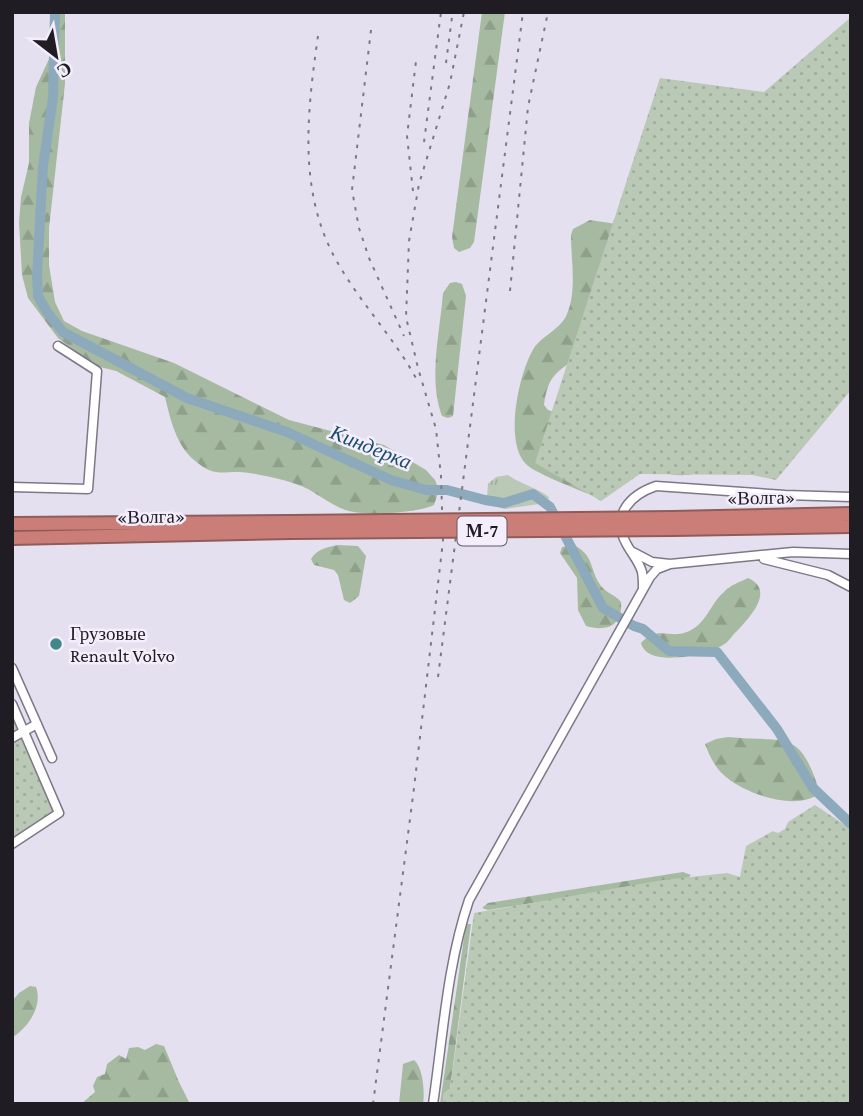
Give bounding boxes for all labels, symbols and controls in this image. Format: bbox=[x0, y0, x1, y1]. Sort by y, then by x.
north arrow bbox=[21, 21, 91, 91]
text: С bbox=[53, 58, 76, 83]
water label: Киндерка bbox=[326, 420, 415, 474]
street label: «Волга» bbox=[727, 486, 795, 509]
street label: «Волга» bbox=[117, 505, 185, 528]
road number: М-7 bbox=[458, 516, 506, 546]
place label: Грузовые Renault Volvo bbox=[70, 623, 175, 666]
marker: Грузовые Renault Volvo bbox=[48, 636, 64, 652]

